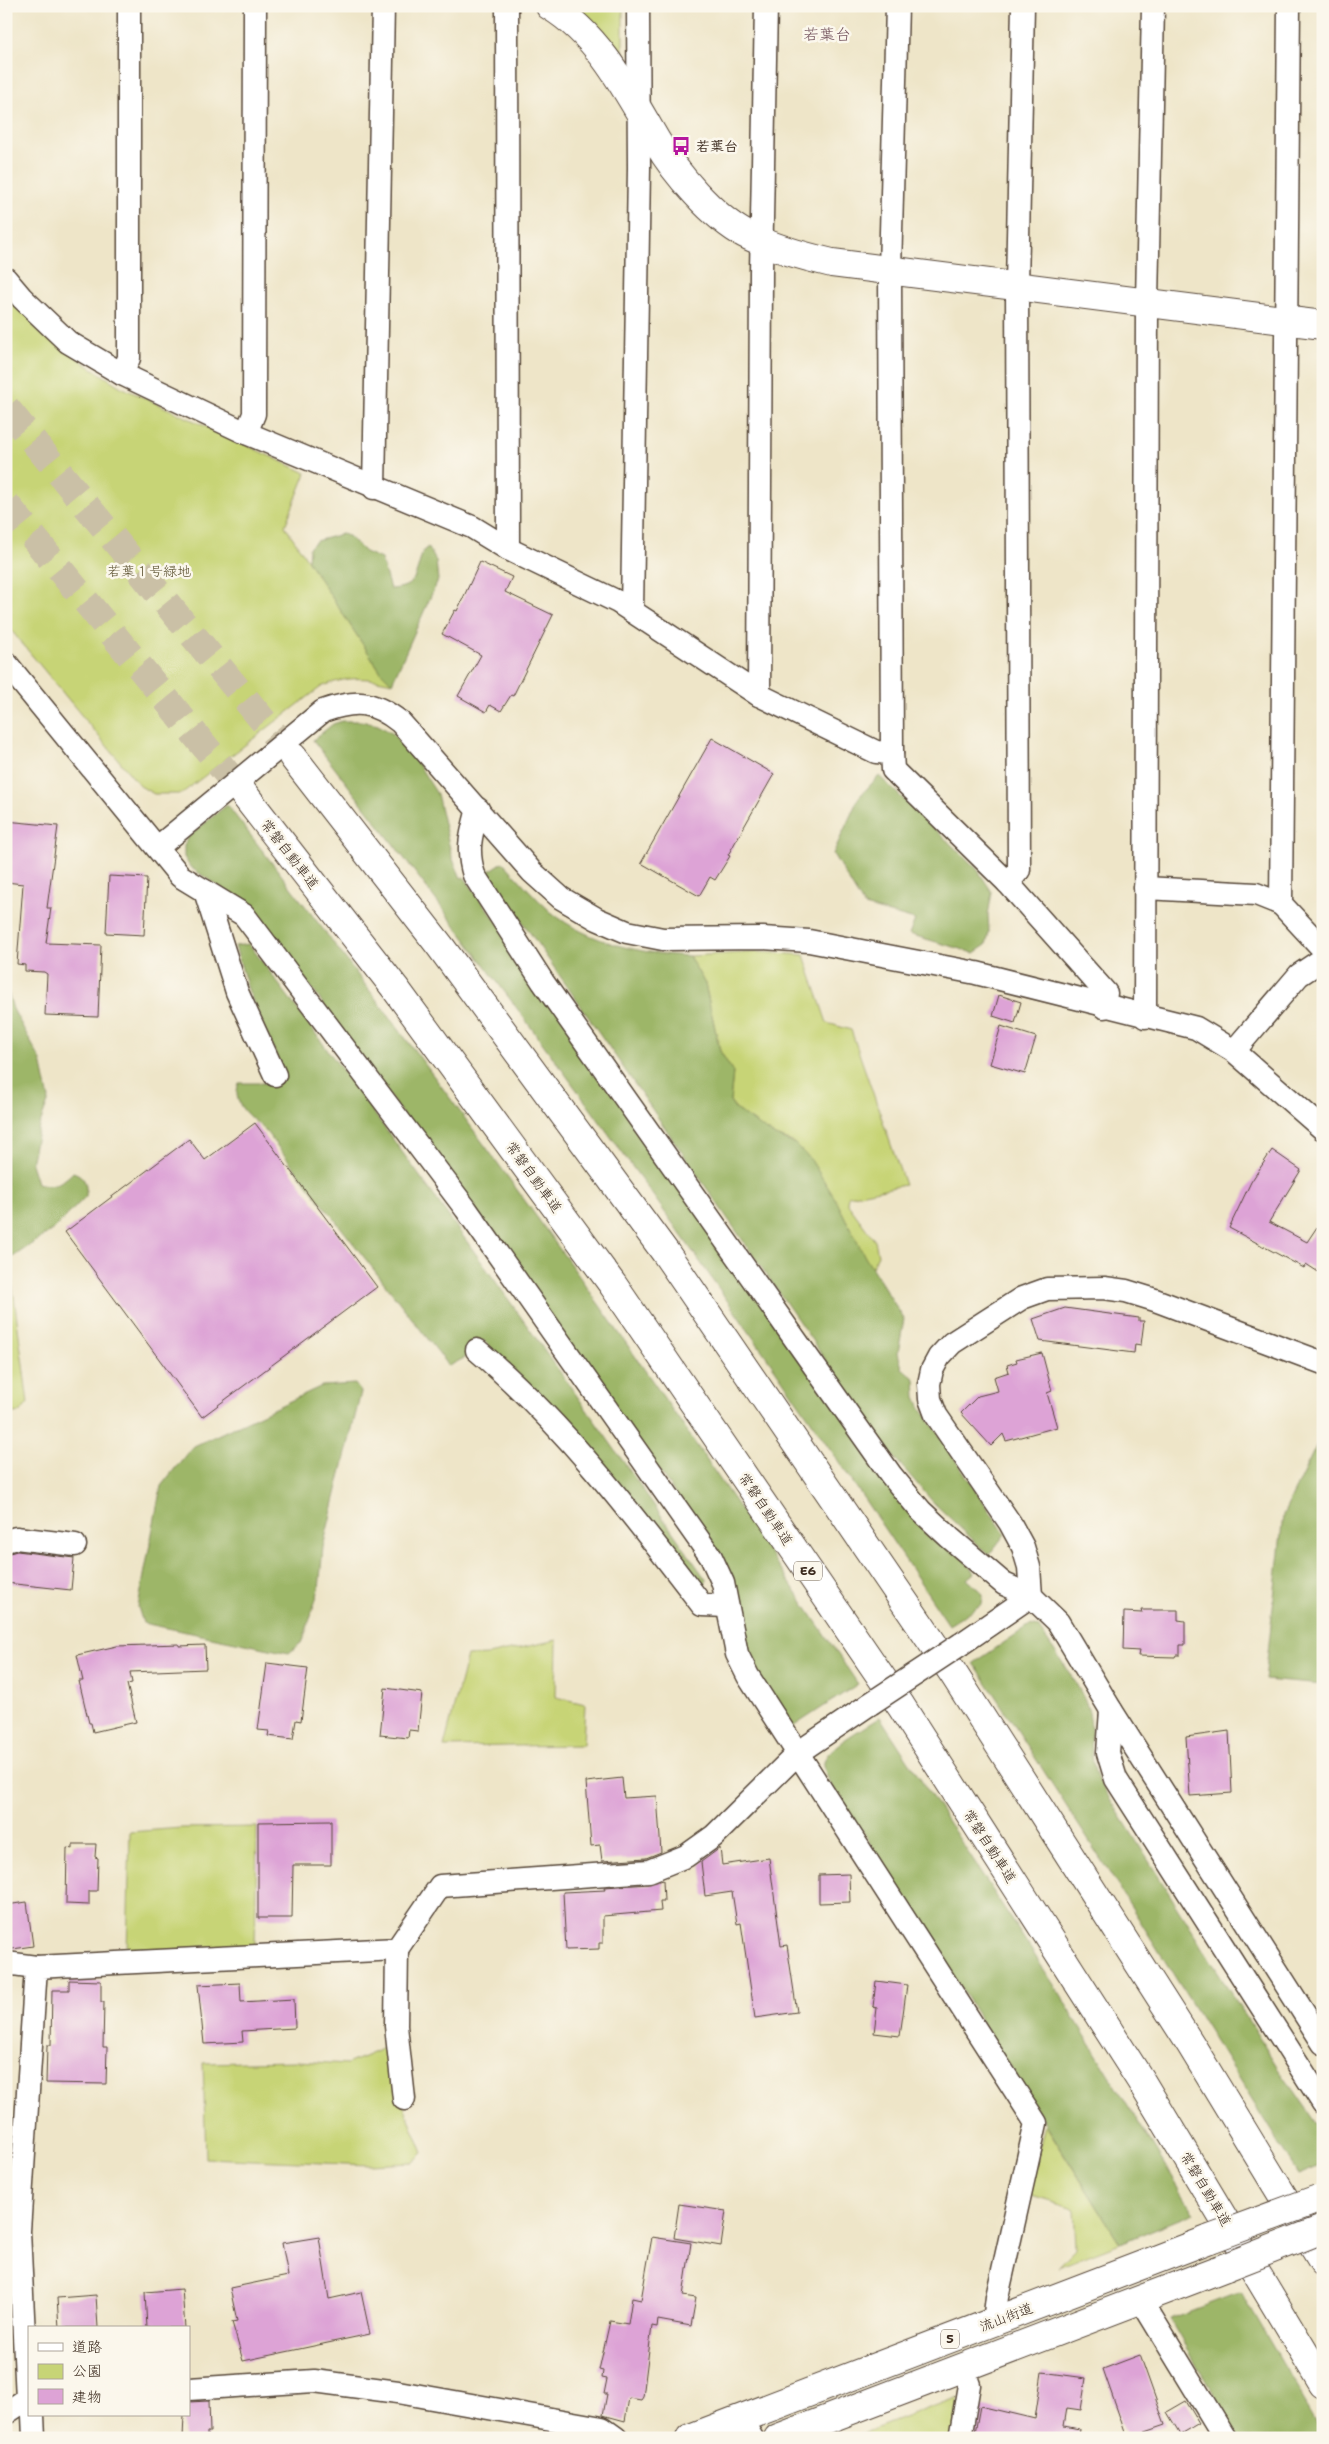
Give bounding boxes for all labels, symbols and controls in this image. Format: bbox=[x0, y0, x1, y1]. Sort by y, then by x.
district label: 若葉台 bbox=[803, 24, 851, 45]
bus stop icon: 若葉台 bbox=[670, 135, 692, 157]
place label: 若葉台 bbox=[696, 137, 738, 155]
park label: 若葉１号緑地 bbox=[107, 562, 191, 580]
street label: 常磐自動車道 bbox=[257, 815, 323, 893]
street label: 常磐自動車道 bbox=[502, 1138, 566, 1216]
street label: 常磐自動車道 bbox=[735, 1469, 797, 1549]
road number: E6 bbox=[794, 1562, 822, 1580]
street label: 常磐自動車道 bbox=[960, 1806, 1020, 1886]
street label: 常磐自動車道 bbox=[1177, 2148, 1235, 2230]
street label: 流山街道 bbox=[977, 2299, 1035, 2335]
legend bbox=[28, 2326, 190, 2416]
road number: 5 bbox=[941, 2330, 959, 2348]
text: 道路 bbox=[72, 2337, 102, 2357]
text: 公園 bbox=[72, 2361, 102, 2381]
text: 建物 bbox=[72, 2387, 102, 2407]

